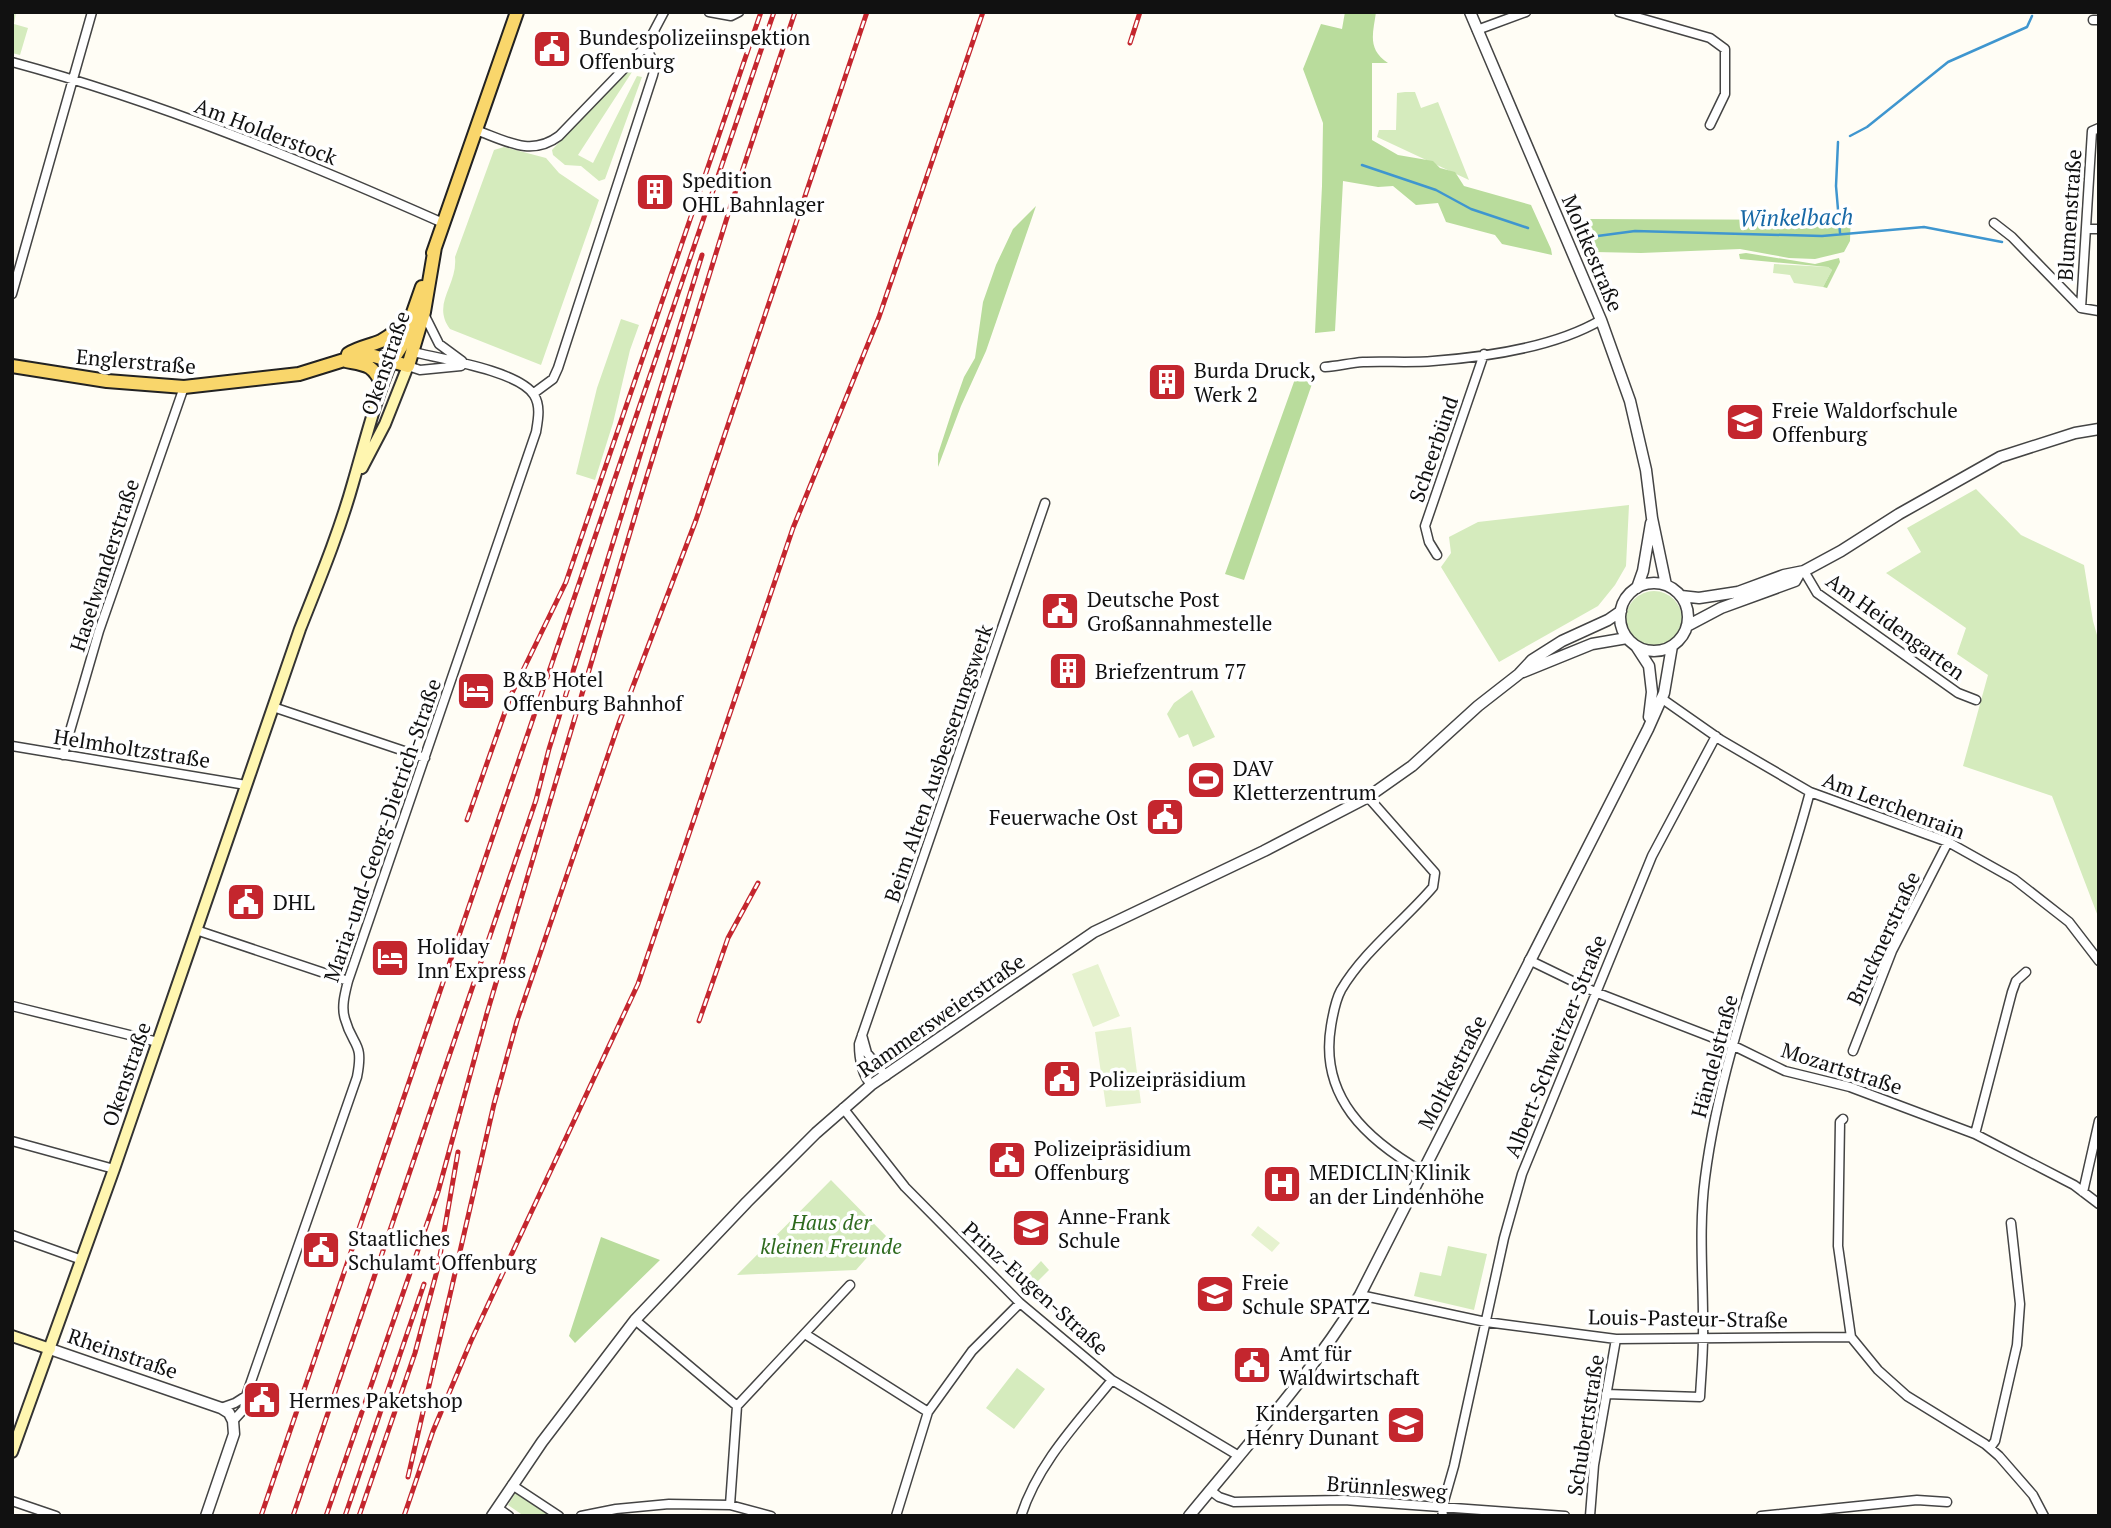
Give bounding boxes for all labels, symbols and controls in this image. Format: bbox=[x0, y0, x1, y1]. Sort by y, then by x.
place label: Bundespolizeiinspektion Offenburg bbox=[579, 23, 811, 75]
public building icon: Bundespolizeiinspektion Offenburg bbox=[531, 28, 573, 70]
street label: Am Holderstock bbox=[191, 91, 341, 171]
street label: Blumenstraße bbox=[2050, 148, 2088, 282]
place label: Spedition OHL Bahnlager bbox=[682, 166, 824, 218]
building icon: Spedition OHL Bahnlager bbox=[634, 171, 676, 213]
street label: Moltkestraße bbox=[1556, 190, 1630, 316]
water label: Winkelbach bbox=[1738, 201, 1854, 233]
street label: Okenstraße bbox=[354, 307, 416, 419]
street label: Englerstraße bbox=[75, 342, 197, 380]
place label: Burda Druck, Werk 2 bbox=[1194, 356, 1316, 408]
building icon: Burda Druck, Werk 2 bbox=[1146, 361, 1188, 403]
street label: Scheerbünd bbox=[1402, 392, 1464, 506]
place label: Freie Waldorfschule Offenburg bbox=[1772, 396, 1958, 448]
school or university icon: Freie Waldorfschule Offenburg bbox=[1724, 401, 1766, 443]
street label: Haselwanderstraße bbox=[63, 475, 145, 655]
street label: Am Heidengarten bbox=[1821, 566, 1971, 686]
place label: Deutsche Post Großannahmestelle bbox=[1087, 585, 1272, 637]
public building icon: Deutsche Post Großannahmestelle bbox=[1039, 590, 1081, 632]
street label: Beim Alten Ausbesserungswerk bbox=[877, 620, 999, 906]
building icon: Briefzentrum 77 bbox=[1047, 650, 1089, 692]
place label: Briefzentrum 77 bbox=[1095, 657, 1247, 685]
place label: B&B Hotel Offenburg Bahnhof bbox=[503, 665, 685, 717]
hotel icon: B&B Hotel Offenburg Bahnhof bbox=[455, 670, 497, 712]
street label: Maria-und-Georg-Dietrich-Straße bbox=[317, 675, 447, 985]
street label: Helmholtzstraße bbox=[52, 722, 212, 774]
place label: DAV Kletterzentrum bbox=[1233, 754, 1377, 806]
sports icon: DAV Kletterzentrum bbox=[1185, 759, 1227, 801]
street label: Am Lerchenrain bbox=[1819, 765, 1970, 845]
public building icon: Feuerwache Ost bbox=[1144, 796, 1186, 838]
place label: Feuerwache Ost bbox=[989, 803, 1138, 831]
street label: Brucknerstraße bbox=[1840, 867, 1926, 1009]
public building icon: DHL bbox=[225, 881, 267, 923]
place label: DHL bbox=[273, 888, 315, 916]
street label: Albert-Schweitzer-Straße bbox=[1497, 930, 1613, 1162]
place label: Holiday Inn Express bbox=[417, 932, 526, 984]
hotel icon: Holiday Inn Express bbox=[369, 937, 411, 979]
street label: Rammersweierstraße bbox=[852, 947, 1030, 1083]
street label: Händelstraße bbox=[1684, 991, 1744, 1121]
street label: Moltkestraße bbox=[1411, 1010, 1493, 1134]
street label: Okenstraße bbox=[95, 1018, 157, 1130]
street label: Mozartstraße bbox=[1778, 1035, 1906, 1101]
public building icon: Polizeipräsidium bbox=[1041, 1058, 1083, 1100]
place label: Polizeipräsidium bbox=[1089, 1065, 1246, 1093]
place label: Polizeipräsidium Offenburg bbox=[1034, 1134, 1191, 1186]
public building icon: Polizeipräsidium Offenburg bbox=[986, 1139, 1028, 1181]
place label: MEDICLIN Klinik an der Lindenhöhe bbox=[1309, 1158, 1484, 1210]
hospital icon: MEDICLIN Klinik an der Lindenhöhe bbox=[1261, 1163, 1303, 1205]
place label: Anne-Frank Schule bbox=[1058, 1202, 1170, 1254]
school or university icon: Anne-Frank Schule bbox=[1010, 1207, 1052, 1249]
park label: Haus der kleinen Freunde bbox=[760, 1208, 902, 1260]
street label: Prinz-Eugen-Straße bbox=[957, 1215, 1115, 1361]
place label: Staatliches Schulamt Offenburg bbox=[348, 1224, 537, 1276]
public building icon: Staatliches Schulamt Offenburg bbox=[300, 1229, 342, 1271]
place label: Freie Schule SPATZ bbox=[1242, 1268, 1370, 1320]
school or university icon: Freie Schule SPATZ bbox=[1194, 1273, 1236, 1315]
street label: Louis-Pasteur-Straße bbox=[1588, 1302, 1788, 1334]
street label: Rheinstraße bbox=[64, 1321, 182, 1385]
place label: Amt für Waldwirtschaft bbox=[1279, 1339, 1420, 1391]
public building icon: Amt für Waldwirtschaft bbox=[1231, 1344, 1273, 1386]
street label: Schubertstraße bbox=[1560, 1352, 1610, 1498]
public building icon: Hermes Paketshop bbox=[241, 1379, 283, 1421]
place label: Hermes Paketshop bbox=[289, 1386, 463, 1414]
place label: Kindergarten Henry Dunant bbox=[1246, 1399, 1380, 1451]
school or university icon: Kindergarten Henry Dunant bbox=[1385, 1404, 1427, 1446]
street label: Brünnlesweg bbox=[1326, 1469, 1449, 1505]

